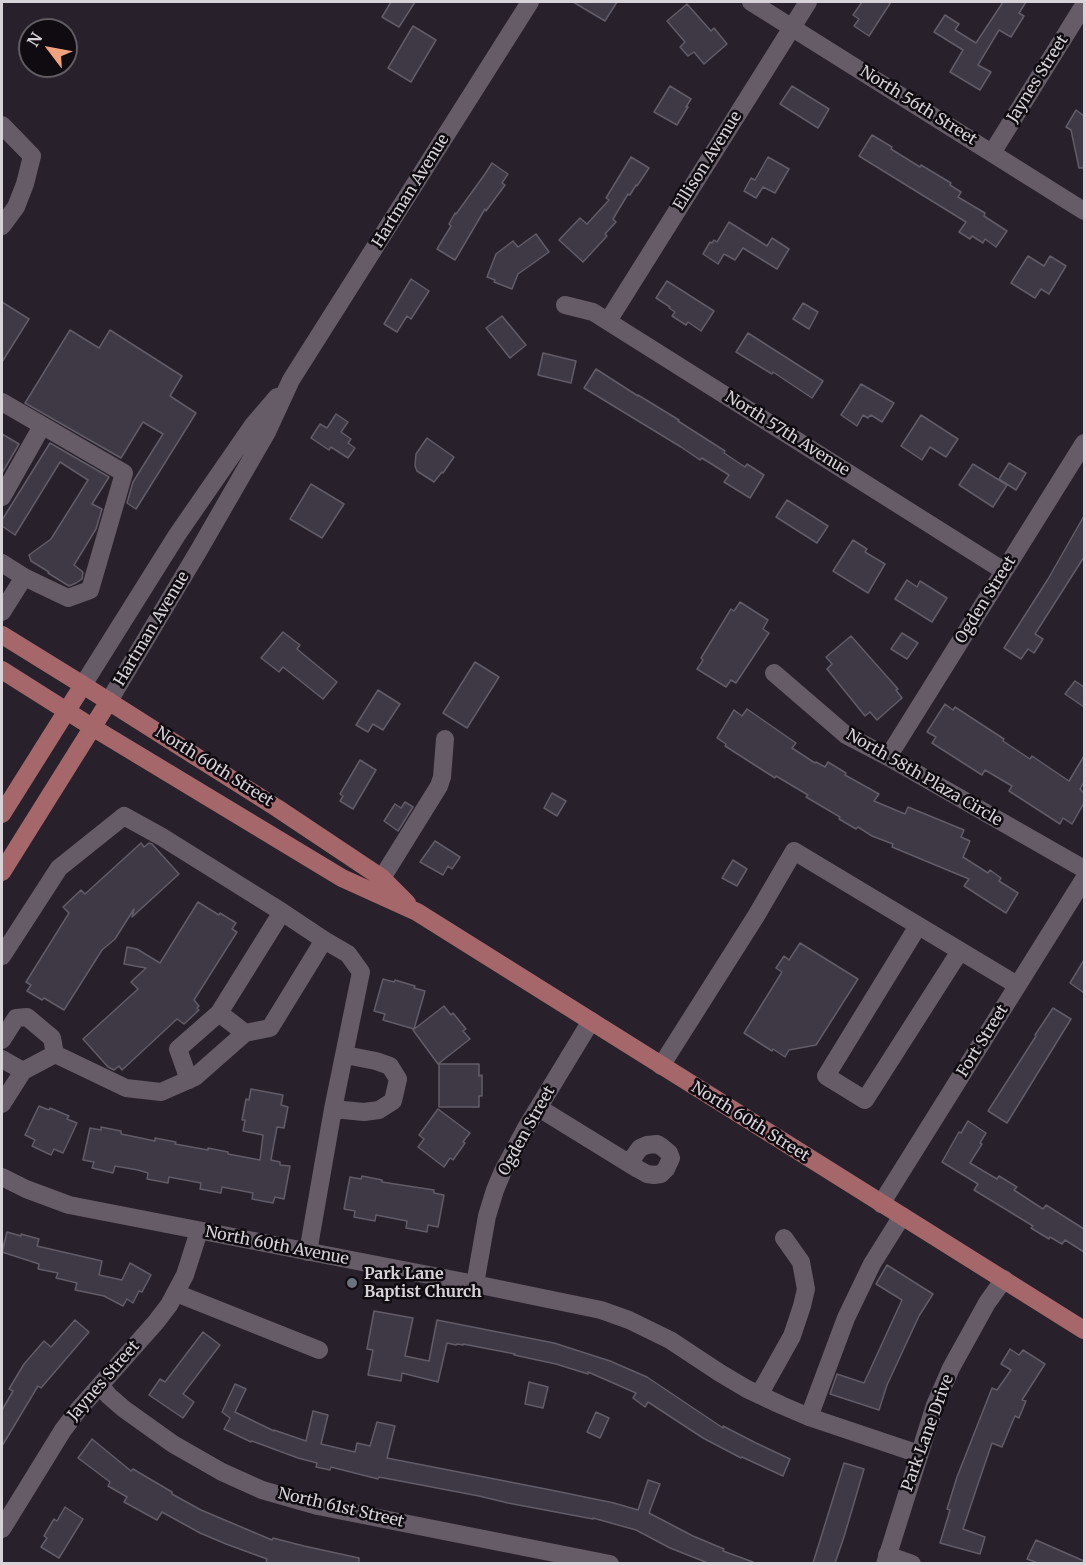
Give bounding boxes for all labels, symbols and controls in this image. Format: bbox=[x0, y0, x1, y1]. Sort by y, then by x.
north arrow bbox=[18, 18, 78, 78]
text: N bbox=[23, 29, 46, 50]
street label: Jaynes Street bbox=[1003, 32, 1073, 126]
street label: North 56th Street bbox=[856, 62, 980, 150]
street label: Ellison Avenue bbox=[670, 108, 746, 214]
street label: Hartman Avenue bbox=[368, 131, 454, 251]
street label: North 57th Avenue bbox=[721, 388, 853, 480]
street label: Ogden Street bbox=[952, 553, 1020, 647]
street label: Hartman Avenue bbox=[110, 568, 194, 690]
street label: North 60th Street bbox=[151, 723, 277, 811]
street label: North 58th Plaza Circle bbox=[843, 725, 1005, 831]
street label: Fort Street bbox=[953, 1001, 1013, 1081]
street label: North 60th Street bbox=[687, 1078, 813, 1166]
street label: Ogden Street bbox=[495, 1083, 559, 1179]
street label: North 60th Avenue bbox=[204, 1223, 350, 1269]
place label: Park Lane Baptist Church bbox=[364, 1264, 482, 1302]
marker: Park Lane Baptist Church bbox=[345, 1276, 359, 1290]
street label: Jaynes Street bbox=[64, 1337, 144, 1425]
street label: Park Lane Drive bbox=[898, 1372, 958, 1494]
street label: North 61st Street bbox=[276, 1484, 406, 1532]

